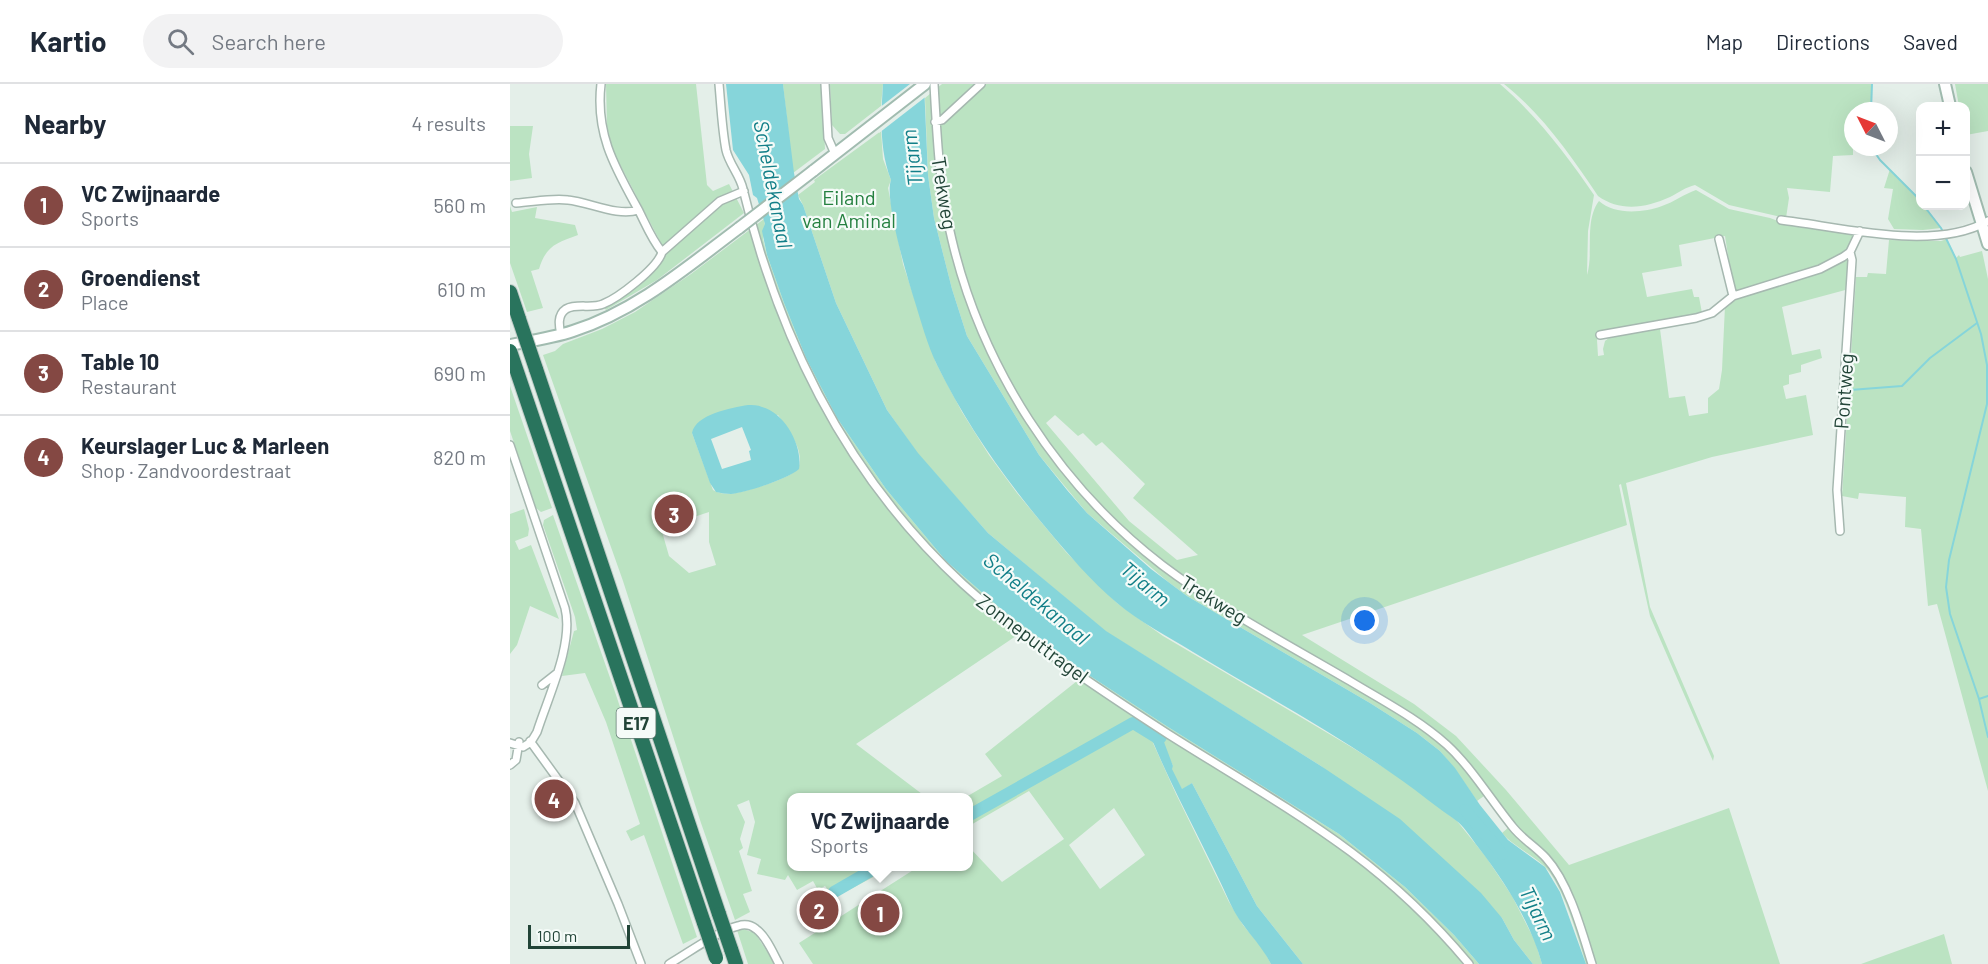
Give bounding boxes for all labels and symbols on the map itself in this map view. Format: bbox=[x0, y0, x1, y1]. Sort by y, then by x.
north arrow bbox=[1844, 102, 1898, 156]
water label: Scheldekanaal bbox=[749, 118, 799, 250]
water label: Tijarm bbox=[895, 128, 927, 188]
street label: Trekweg bbox=[927, 155, 963, 231]
park label: Eiland van Aminal bbox=[802, 185, 896, 232]
street label: Pontweg bbox=[1828, 352, 1858, 430]
pin: 3 bbox=[654, 492, 694, 536]
water label: Scheldekanaal bbox=[979, 547, 1095, 649]
water label: Tijarm bbox=[1116, 555, 1176, 611]
street label: Trekweg bbox=[1176, 569, 1252, 629]
street label: Zonneputtragel bbox=[972, 588, 1094, 688]
your location bbox=[1350, 606, 1379, 635]
road number: E17 bbox=[616, 708, 656, 738]
pin: 4 bbox=[534, 776, 573, 822]
water label: Tijarm bbox=[1515, 882, 1563, 944]
pin: 2 bbox=[800, 888, 838, 932]
pin: 1 bbox=[860, 890, 899, 936]
scale bar bbox=[528, 922, 630, 950]

